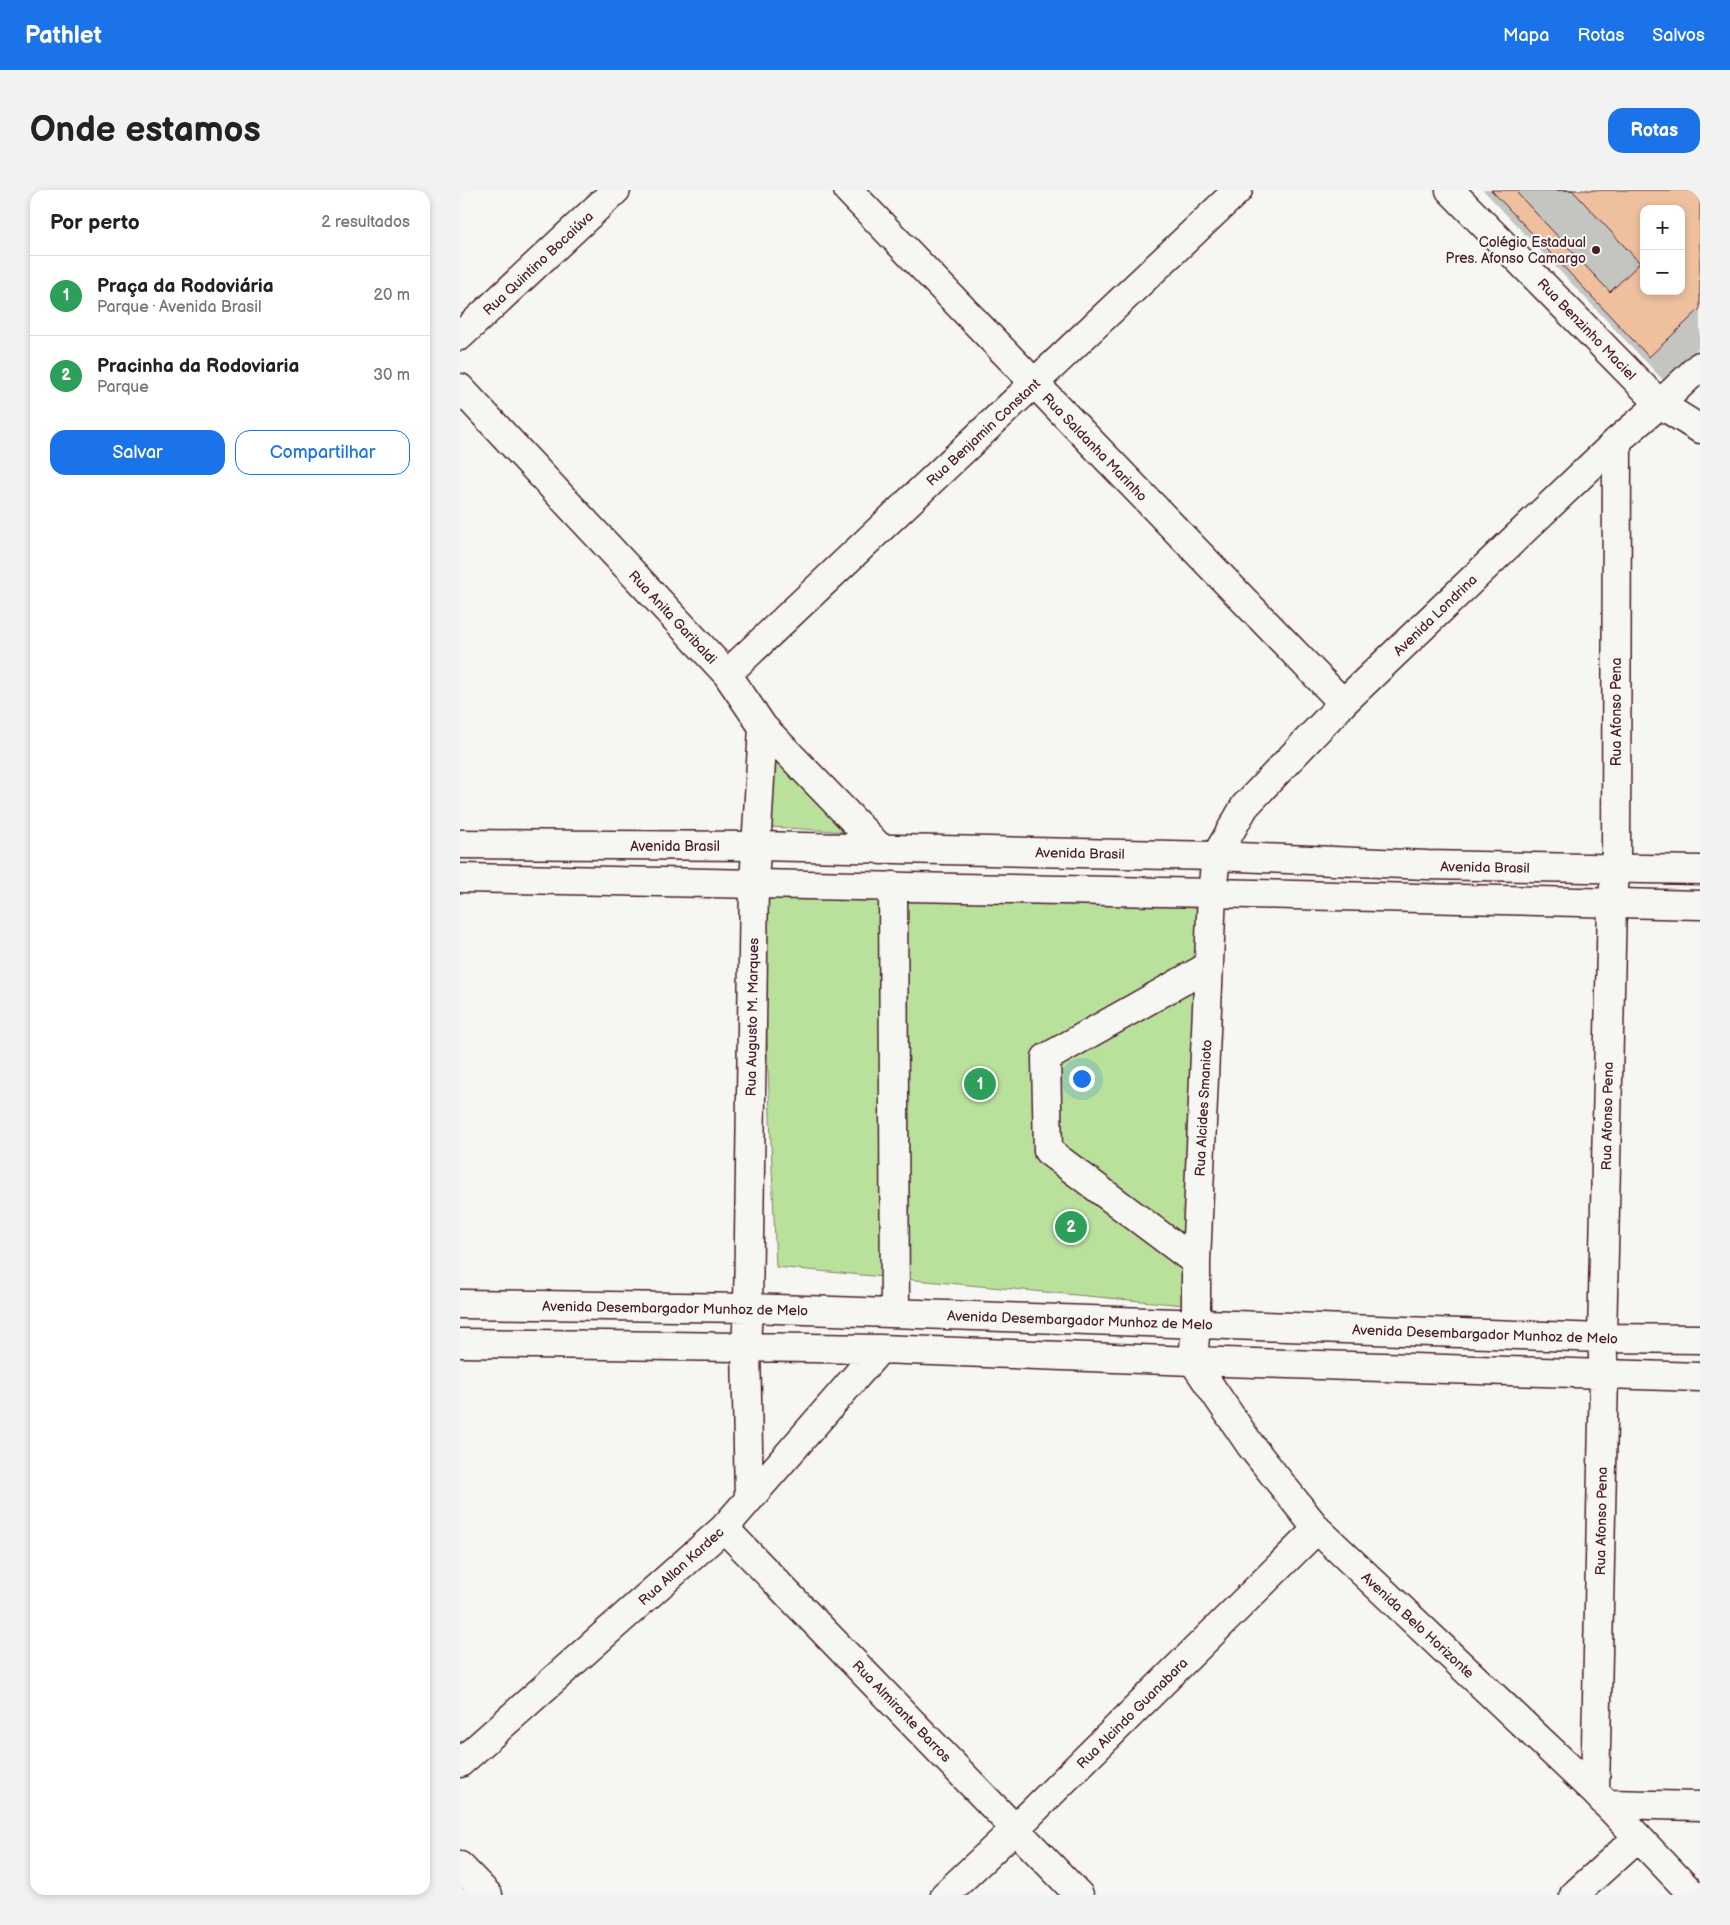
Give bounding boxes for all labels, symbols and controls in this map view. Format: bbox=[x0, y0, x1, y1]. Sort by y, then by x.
text: Pathlet bbox=[25, 21, 102, 50]
text: Mapa bbox=[1503, 25, 1549, 46]
text: Rotas bbox=[1577, 25, 1624, 46]
text: Salvos bbox=[1652, 25, 1705, 46]
button: Rotas bbox=[1608, 108, 1700, 153]
text: Onde estamos bbox=[30, 109, 261, 152]
map controls bbox=[1640, 205, 1685, 295]
button: + bbox=[1640, 205, 1685, 250]
street label: Rua Quintino Bocaiúva bbox=[480, 208, 597, 319]
text: Por perto bbox=[50, 210, 140, 235]
text: 2 resultados bbox=[321, 213, 410, 232]
place label: Colégio Estadual Pres. Afonso Camargo bbox=[1446, 234, 1586, 267]
marker: Colégio Estadual Pres. Afonso Camargo bbox=[1590, 244, 1602, 256]
button: − bbox=[1640, 250, 1685, 295]
text: Praça da Rodoviária bbox=[97, 275, 274, 298]
street label: Rua Benzinho Maciel bbox=[1534, 275, 1640, 384]
text: 1 bbox=[63, 286, 69, 305]
text: 20 m bbox=[374, 286, 410, 305]
text: Parque · Avenida Brasil bbox=[97, 298, 261, 317]
text: Pracinha da Rodoviaria bbox=[97, 355, 299, 378]
text: 2 bbox=[61, 366, 71, 385]
text: 30 m bbox=[373, 366, 410, 385]
street label: Rua Benjamin Constant bbox=[923, 375, 1044, 490]
text: Parque bbox=[97, 378, 149, 397]
street label: Rua Saldanha Marinho bbox=[1039, 390, 1151, 505]
button: Salvar bbox=[50, 430, 225, 475]
button: Compartilhar bbox=[235, 430, 410, 475]
street label: Rua Anita Garibaldi bbox=[625, 567, 720, 668]
street label: Avenida Londrina bbox=[1390, 571, 1481, 660]
street label: Rua Afonso Pena bbox=[1608, 658, 1625, 766]
street label: Avenida Brasil bbox=[630, 838, 720, 855]
street label: Avenida Brasil bbox=[1035, 844, 1125, 863]
street label: Avenida Brasil bbox=[1440, 858, 1530, 877]
street label: Rua Augusto M. Marques bbox=[743, 937, 762, 1096]
street label: Rua Alcides Smanioto bbox=[1191, 1039, 1216, 1177]
street label: Rua Afonso Pena bbox=[1598, 1061, 1617, 1170]
pin: 1 bbox=[964, 1065, 996, 1103]
your location bbox=[1069, 1066, 1095, 1092]
pin: 2 bbox=[1055, 1208, 1087, 1246]
street label: Avenida Desembargador Munhoz de Melo bbox=[542, 1298, 808, 1319]
street label: Avenida Desembargador Munhoz de Melo bbox=[947, 1307, 1213, 1334]
street label: Avenida Desembargador Munhoz de Melo bbox=[1352, 1321, 1618, 1348]
street label: Rua Afonso Pena bbox=[1592, 1466, 1611, 1575]
street label: Rua Allan Kardec bbox=[635, 1524, 728, 1609]
street label: Avenida Belo Horizonte bbox=[1358, 1569, 1477, 1682]
street label: Rua Alcindo Guanabara bbox=[1073, 1654, 1191, 1772]
street label: Rua Almirante Barros bbox=[849, 1657, 955, 1766]

